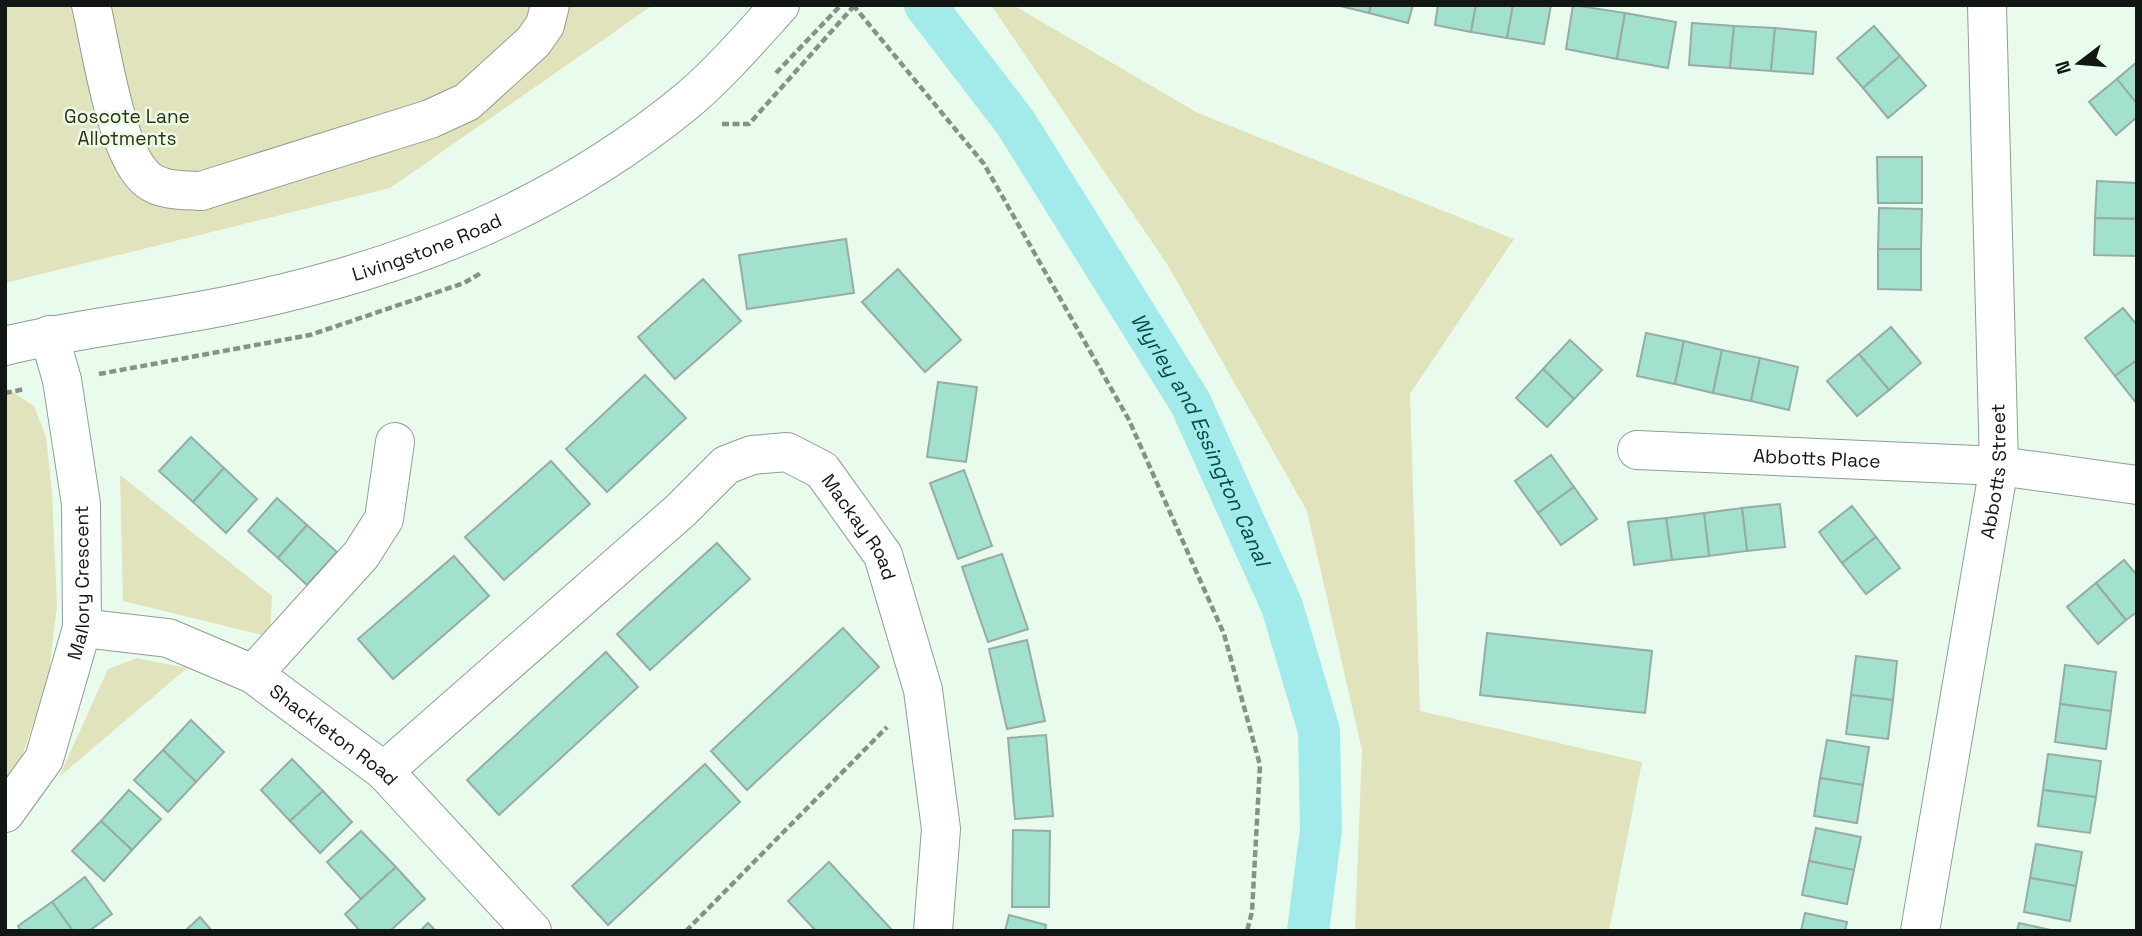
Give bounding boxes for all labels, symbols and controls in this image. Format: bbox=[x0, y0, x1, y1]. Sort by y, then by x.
north arrow bbox=[2044, 28, 2114, 98]
text: N bbox=[2049, 58, 2077, 77]
park label: Goscote Lane Allotments bbox=[64, 104, 190, 151]
street label: Livingstone Road bbox=[349, 208, 506, 287]
water label: Wyrley and Essington Canal bbox=[1125, 308, 1277, 573]
street label: Abbotts Street bbox=[1975, 403, 2012, 541]
street label: Abbotts Place bbox=[1753, 443, 1881, 474]
street label: Mackay Road bbox=[816, 469, 902, 583]
street label: Mallory Crescent bbox=[61, 505, 95, 663]
street label: Shackleton Road bbox=[264, 679, 403, 791]

